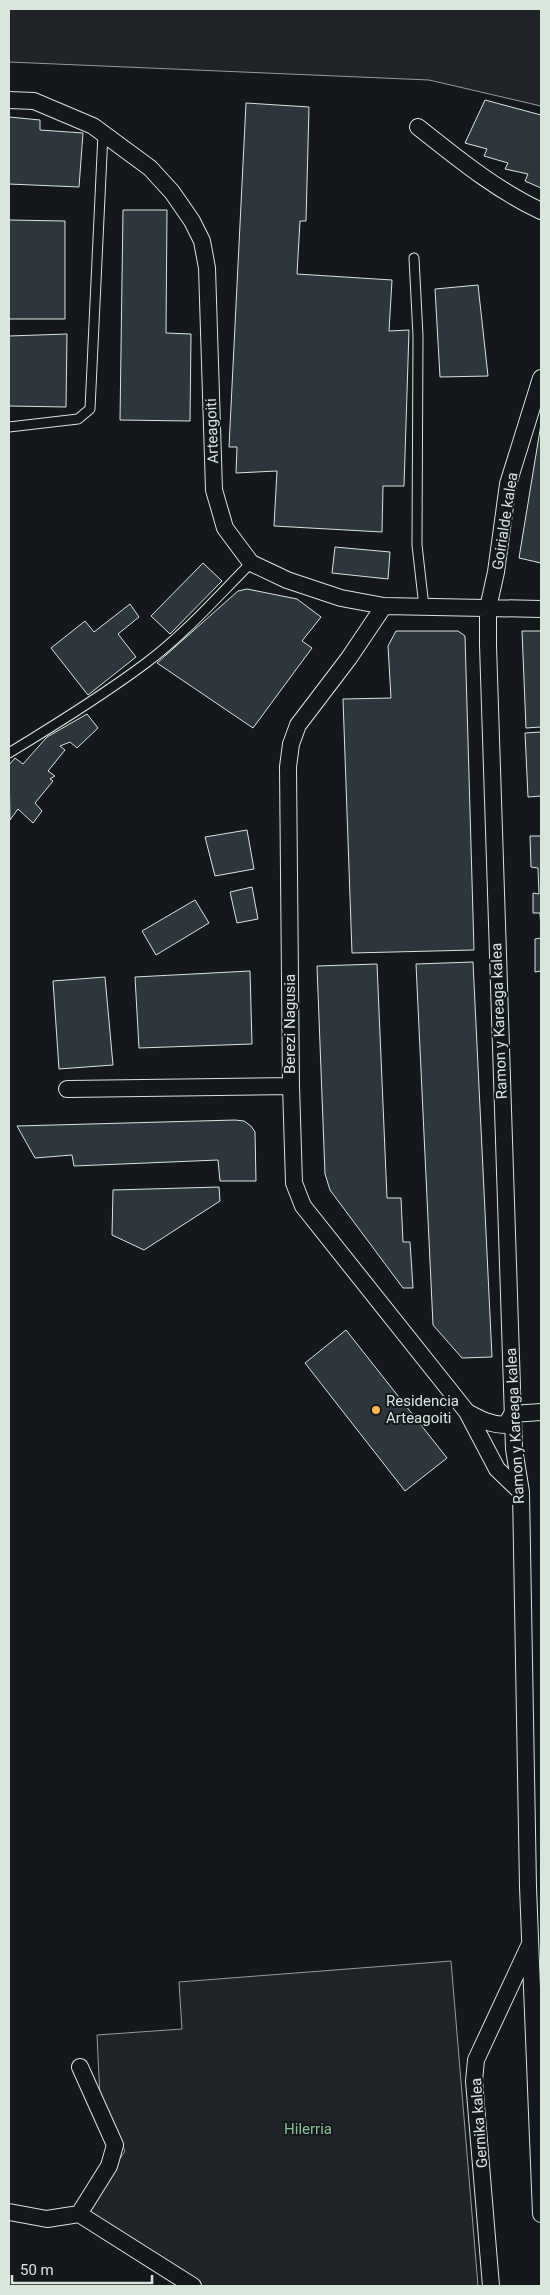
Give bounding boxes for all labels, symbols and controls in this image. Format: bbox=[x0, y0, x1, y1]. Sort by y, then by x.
street label: Arteagoiti bbox=[202, 398, 222, 464]
street label: Goirialde kalea bbox=[488, 471, 522, 571]
street label: Ramon y Kareaga kalea bbox=[487, 943, 511, 1099]
street label: Berezi Nagusia bbox=[281, 974, 299, 1074]
street label: Ramon y Kareaga kalea bbox=[502, 1347, 528, 1505]
place label: Residencia Arteagoiti bbox=[386, 1392, 459, 1427]
marker: Residencia Arteagoiti bbox=[370, 1404, 382, 1416]
street label: Gernika kalea bbox=[467, 2077, 491, 2169]
park label: Hilerria bbox=[284, 2120, 332, 2138]
scale bar bbox=[12, 2252, 152, 2284]
text: 50 m bbox=[20, 2261, 54, 2279]

